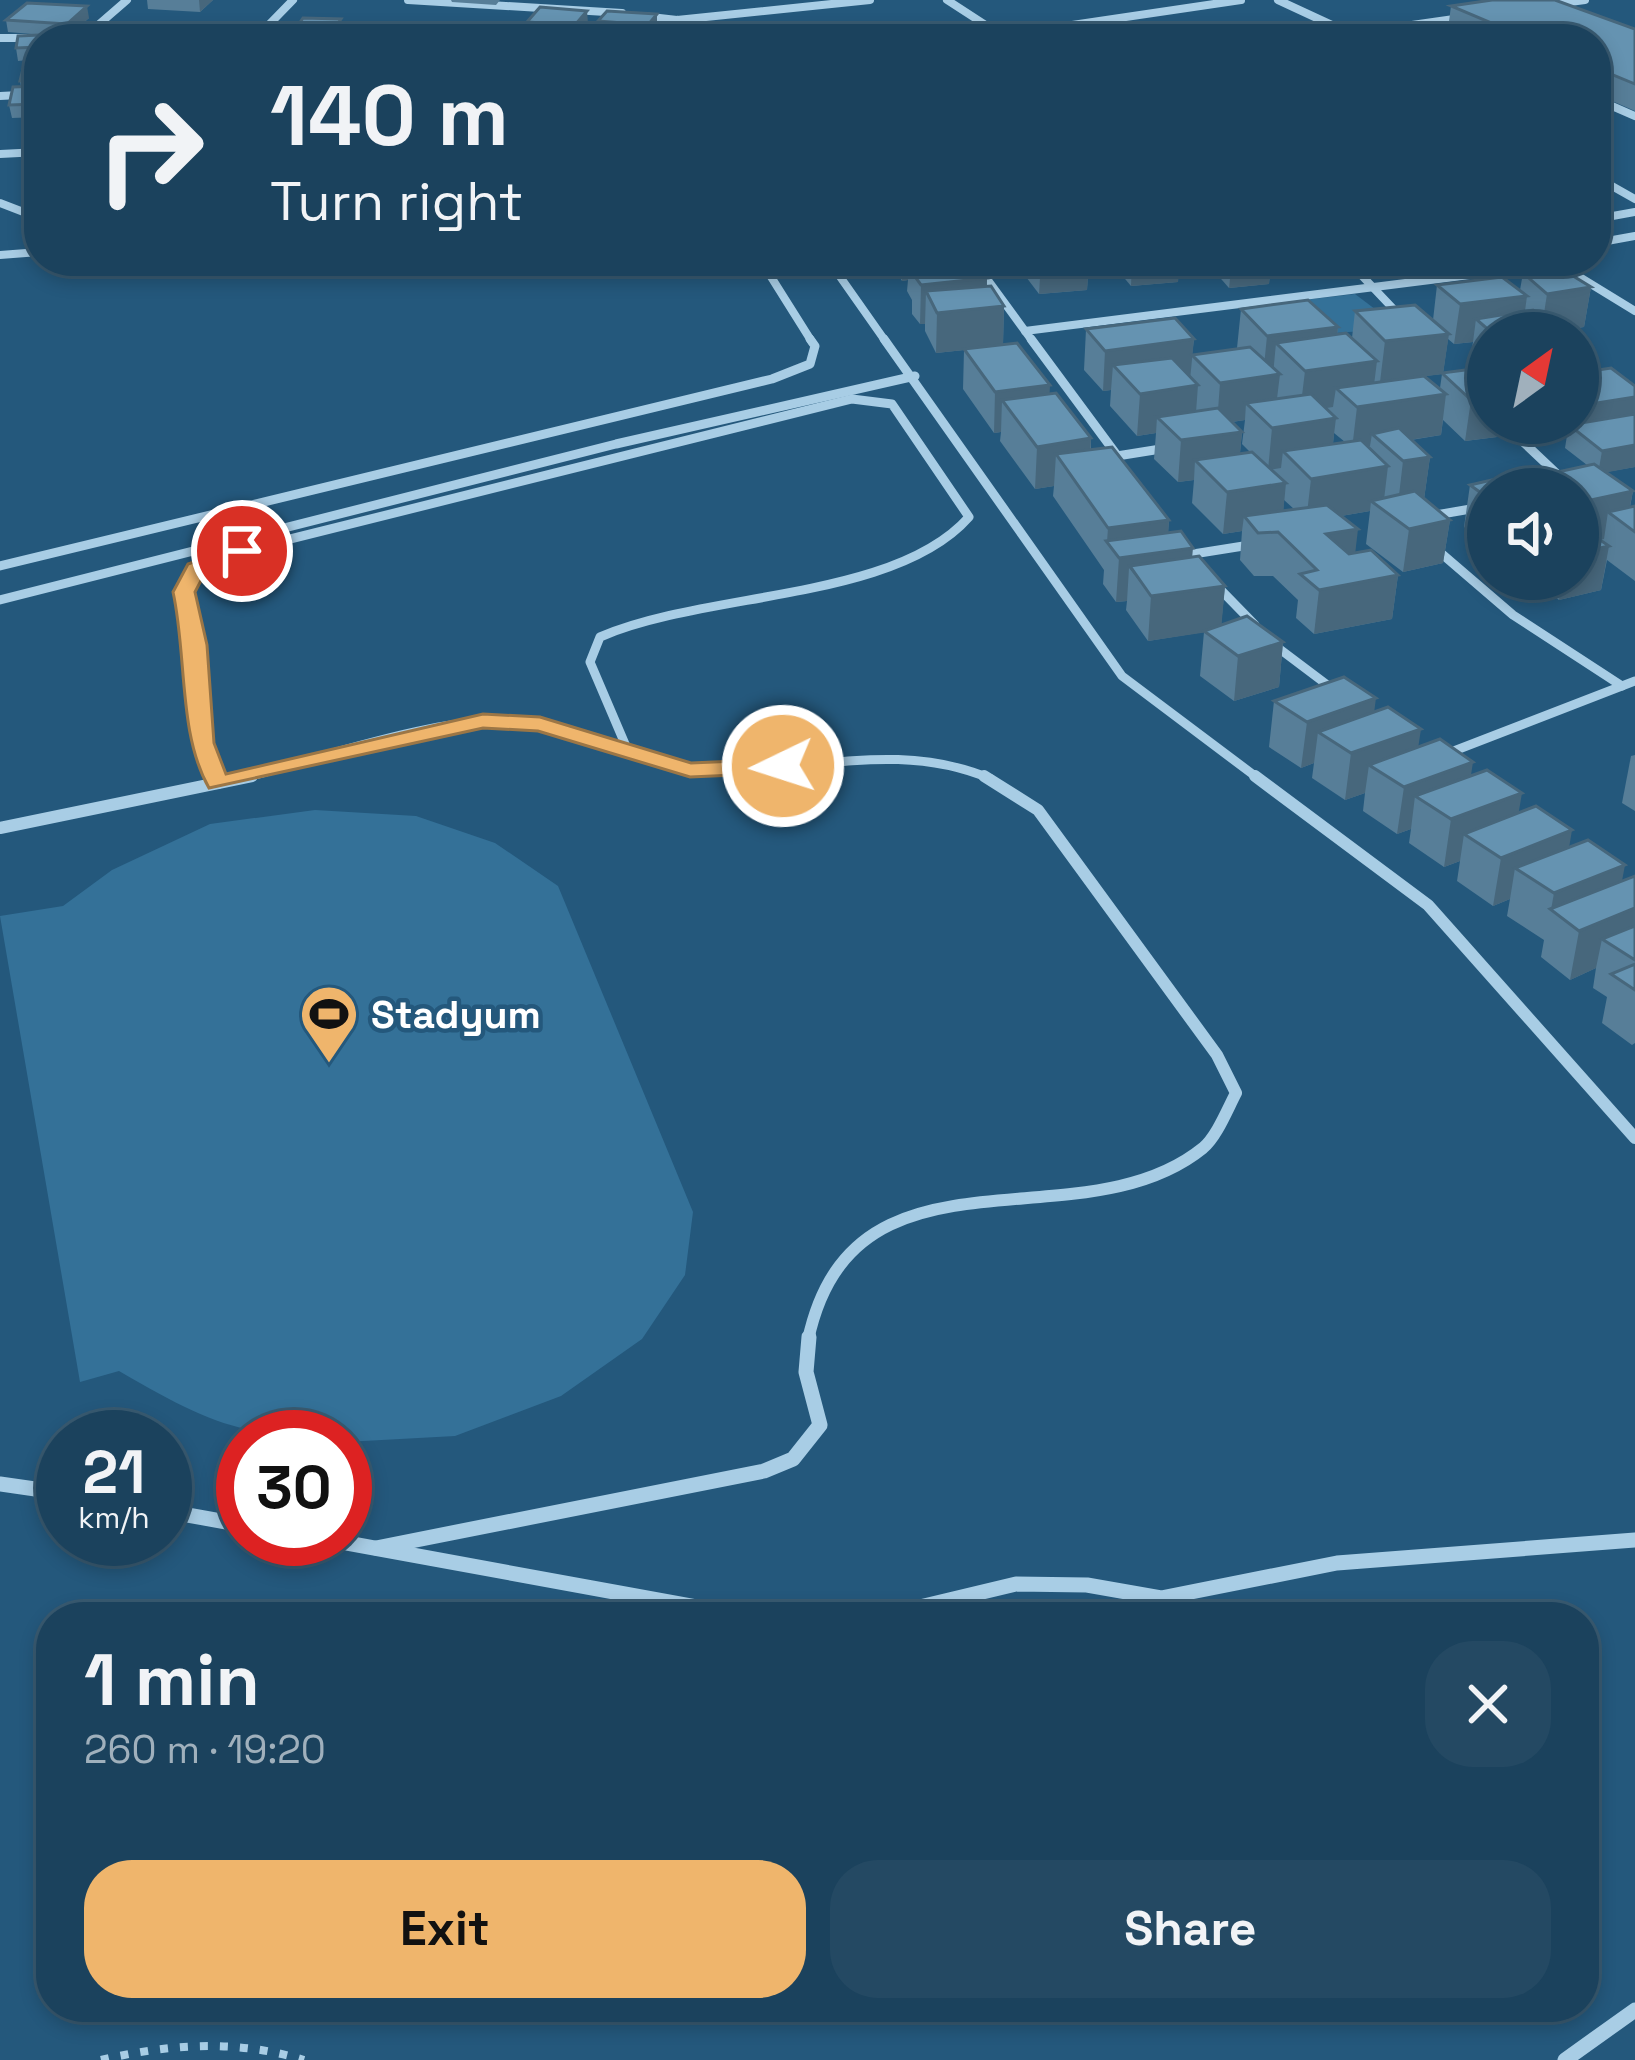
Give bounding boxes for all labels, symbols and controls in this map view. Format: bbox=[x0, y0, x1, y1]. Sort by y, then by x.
text: 140 m bbox=[270, 62, 509, 170]
icon: right bbox=[72, 72, 228, 228]
text: Turn right bbox=[270, 167, 523, 236]
north arrow bbox=[1467, 312, 1599, 444]
map controls bbox=[1467, 312, 1599, 600]
button: sound bbox=[1467, 468, 1599, 600]
pin bbox=[191, 500, 293, 602]
icon: arrive bbox=[209, 518, 275, 584]
position arrow bbox=[720, 703, 846, 829]
sports icon: Stadyum bbox=[298, 983, 360, 1065]
place label: Stadyum bbox=[371, 990, 541, 1039]
speed limit sign: 30 bbox=[216, 1410, 372, 1566]
text: 21 bbox=[83, 1434, 145, 1511]
text: km/h bbox=[78, 1498, 150, 1537]
text: 1 min bbox=[84, 1634, 260, 1726]
button: close bbox=[1425, 1641, 1551, 1767]
text: 260 m · 19:20 bbox=[84, 1725, 326, 1774]
button: Exit bbox=[84, 1860, 806, 1998]
button: Share bbox=[830, 1860, 1551, 1998]

